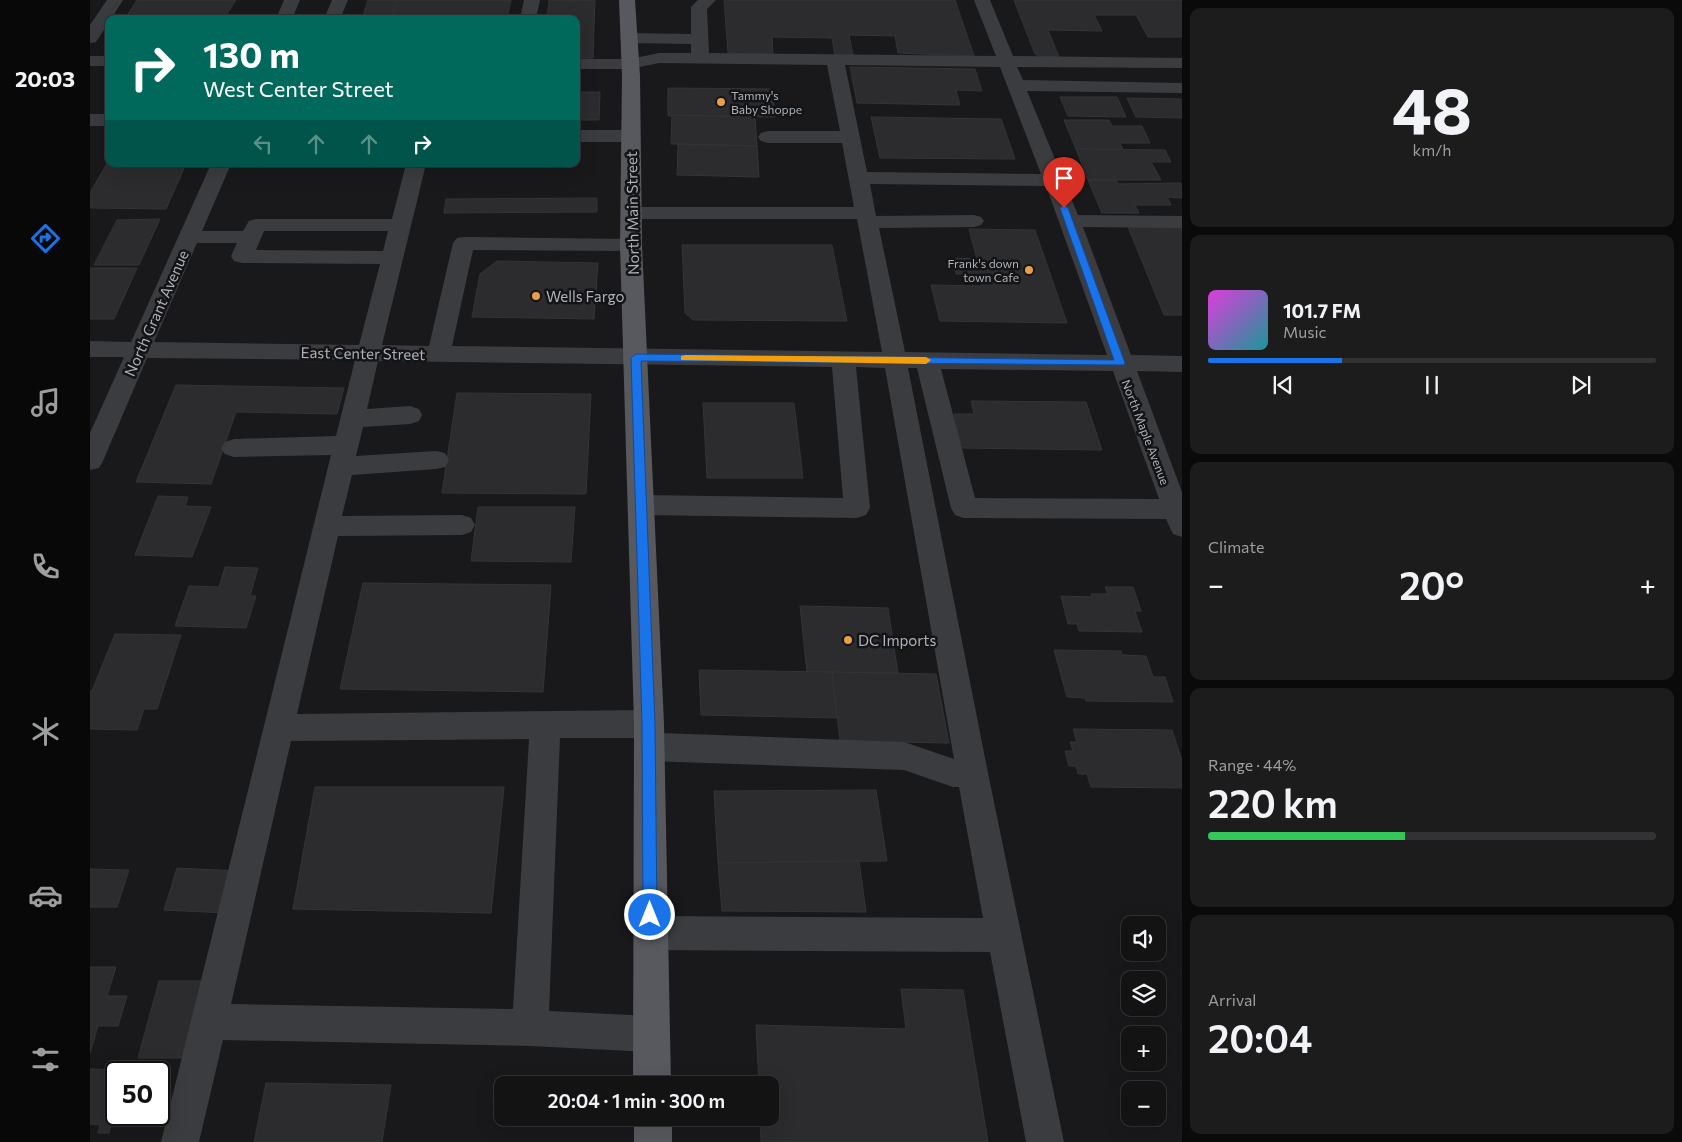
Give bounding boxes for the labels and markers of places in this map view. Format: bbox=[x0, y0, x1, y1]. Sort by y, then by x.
place label: Tammy's Baby Shoppe bbox=[731, 88, 802, 116]
marker: Tammy's Baby Shoppe bbox=[715, 96, 727, 108]
pin bbox=[1043, 157, 1085, 208]
place label: Frank's down town Cafe bbox=[947, 256, 1019, 284]
marker: Frank's down town Cafe bbox=[1023, 264, 1035, 276]
place label: Wells Fargo bbox=[546, 287, 625, 305]
marker: Wells Fargo bbox=[530, 290, 542, 302]
place label: DC Imports bbox=[858, 631, 936, 649]
marker: DC Imports bbox=[842, 634, 854, 646]

